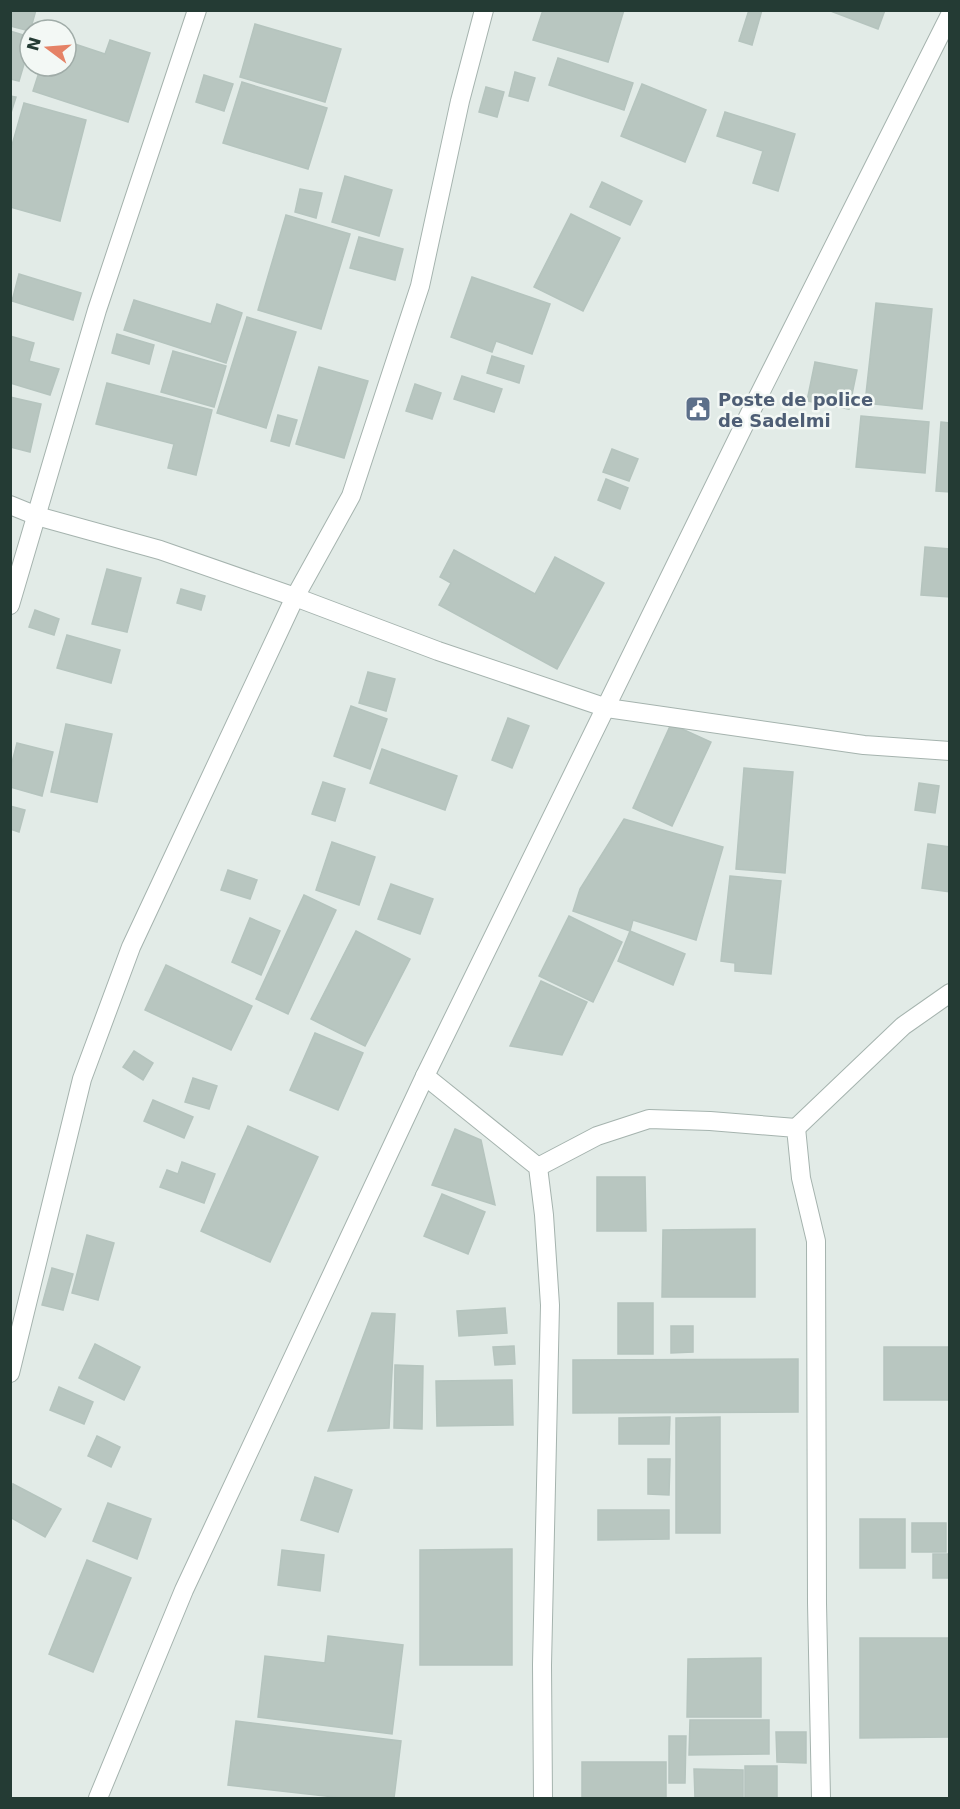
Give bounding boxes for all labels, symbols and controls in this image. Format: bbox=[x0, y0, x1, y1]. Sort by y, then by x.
north arrow bbox=[18, 18, 78, 78]
text: N bbox=[23, 35, 45, 53]
place label: Poste de police de Sadelmi bbox=[718, 389, 873, 431]
public building icon: Poste de police de Sadelmi bbox=[683, 394, 713, 424]

